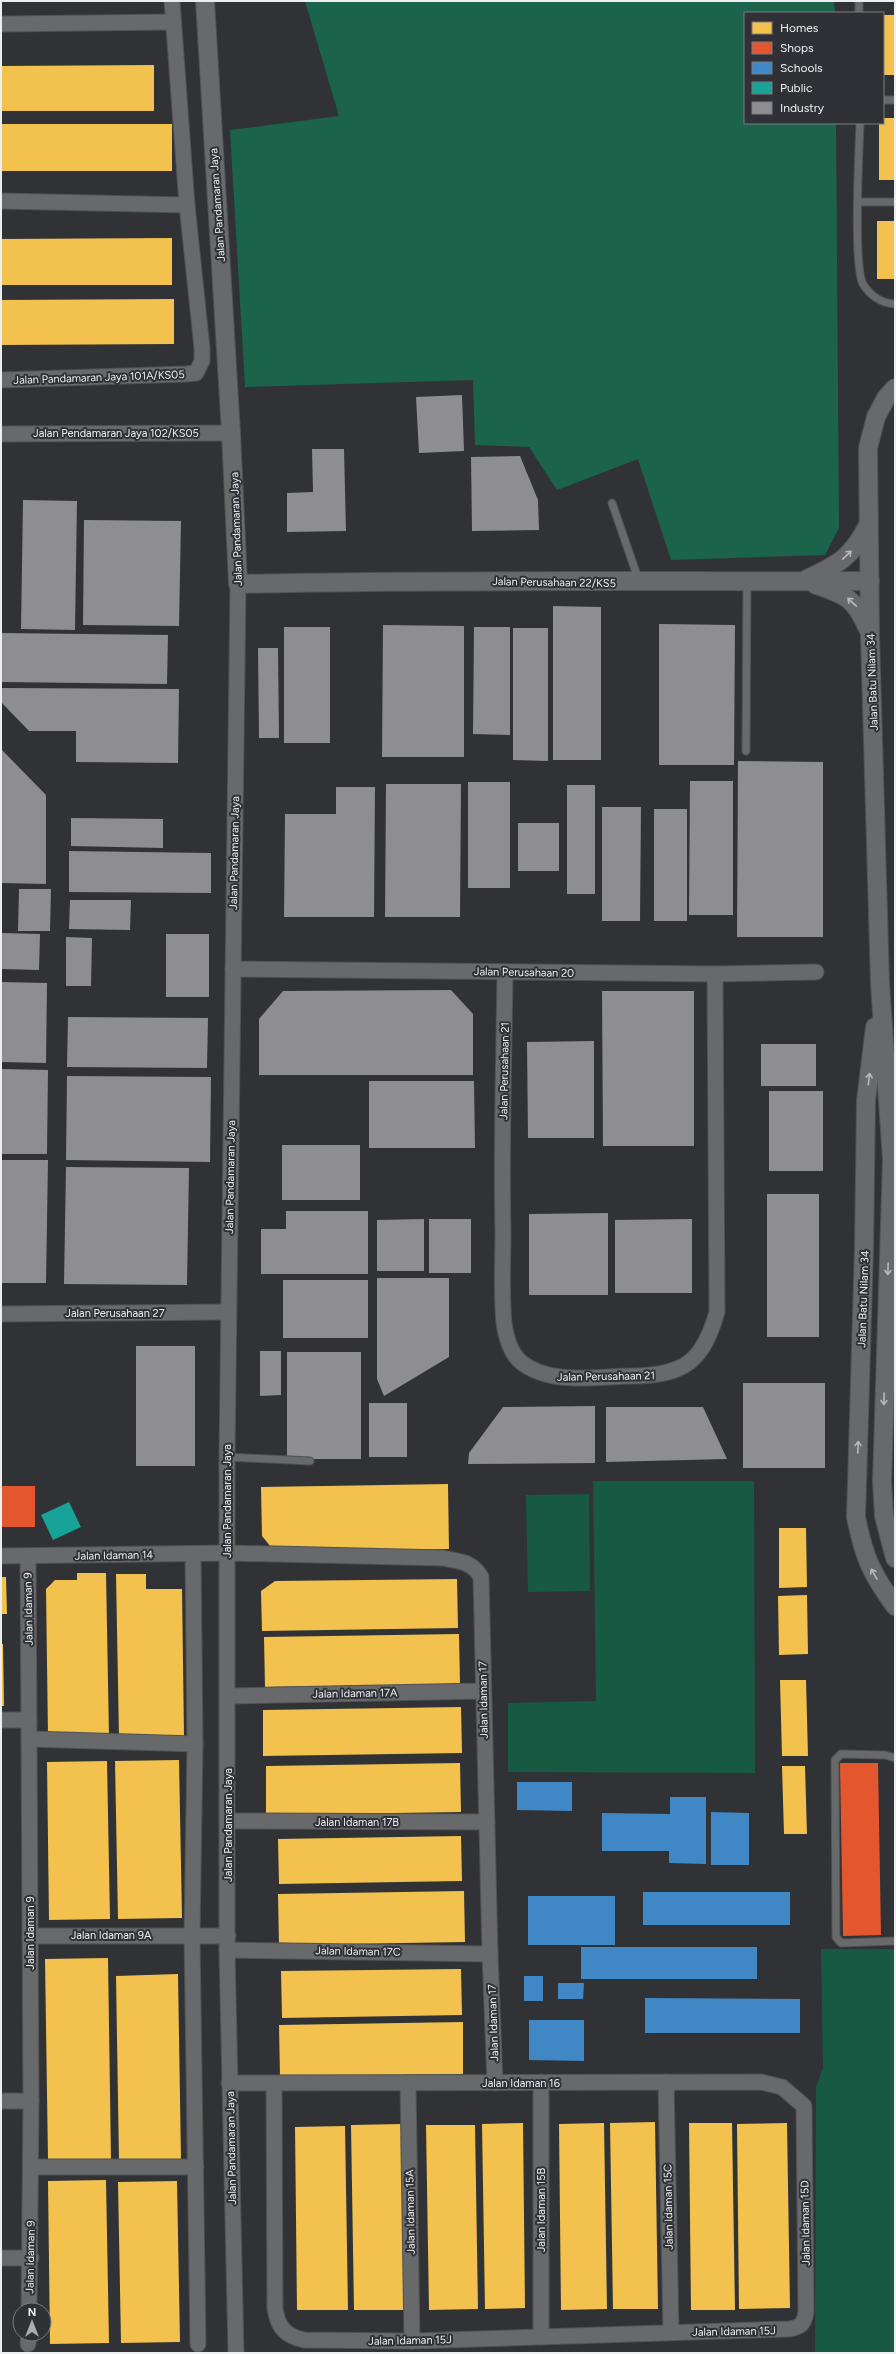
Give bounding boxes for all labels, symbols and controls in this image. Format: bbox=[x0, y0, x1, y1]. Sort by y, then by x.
legend bbox=[744, 12, 884, 124]
text: Homes bbox=[780, 21, 819, 35]
text: Shops bbox=[780, 41, 814, 55]
text: Schools bbox=[780, 61, 823, 75]
text: Public bbox=[780, 81, 813, 95]
text: Industry bbox=[780, 101, 825, 115]
street label: Jalan Pandamaran Jaya bbox=[207, 148, 228, 262]
street label: Jalan Pandamaran Jaya 101A/KS05 bbox=[13, 368, 185, 387]
street label: Jalan Pendamaran Jaya 102/KS05 bbox=[33, 427, 199, 440]
street label: Jalan Pandamaran Jaya bbox=[228, 472, 245, 586]
one-way arrow bbox=[842, 550, 852, 560]
street label: Jalan Perusahaan 22/KS5 bbox=[492, 575, 616, 590]
one-way arrow bbox=[847, 597, 857, 607]
street label: Jalan Batu Nilam 34 bbox=[864, 633, 881, 731]
street label: Jalan Pandamaran Jaya bbox=[227, 796, 242, 910]
street label: Jalan Perusahaan 20 bbox=[474, 965, 574, 980]
street label: Jalan Perusahaan 21 bbox=[497, 1022, 512, 1120]
one-way arrow bbox=[865, 1073, 873, 1086]
street label: Jalan Pandamaran Jaya bbox=[223, 1120, 238, 1234]
street label: Jalan Batu Nilam 34 bbox=[855, 1250, 872, 1348]
one-way arrow bbox=[884, 1262, 891, 1275]
street label: Jalan Perusahaan 27 bbox=[65, 1307, 165, 1320]
street label: Jalan Perusahaan 21 bbox=[557, 1369, 655, 1384]
one-way arrow bbox=[880, 1392, 888, 1405]
one-way arrow bbox=[854, 1441, 862, 1454]
street label: Jalan Pandamaran Jaya bbox=[221, 1444, 234, 1558]
street label: Jalan Idaman 14 bbox=[75, 1548, 153, 1563]
one-way arrow bbox=[869, 1568, 877, 1580]
street label: Jalan Idaman 9 bbox=[21, 1572, 36, 1646]
street label: Jalan Idaman 17 bbox=[476, 1661, 491, 1739]
street label: Jalan Idaman 17A bbox=[312, 1686, 398, 1701]
street label: Jalan Pandamaran Jaya bbox=[222, 1768, 235, 1882]
street label: Jalan Idaman 17B bbox=[315, 1816, 399, 1829]
street label: Jalan Idaman 9 bbox=[24, 1896, 37, 1970]
street label: Jalan Idaman 9A bbox=[71, 1929, 152, 1942]
street label: Jalan Idaman 17C bbox=[315, 1944, 401, 1959]
street label: Jalan Idaman 17 bbox=[486, 1984, 501, 2062]
street label: Jalan Idaman 16 bbox=[482, 2077, 560, 2090]
street label: Jalan Pandamaran Jaya bbox=[224, 2091, 239, 2205]
street label: Jalan Idaman 15C bbox=[661, 2164, 676, 2250]
street label: Jalan Idaman 15B bbox=[535, 2167, 548, 2252]
street label: Jalan Idaman 15A bbox=[403, 2169, 418, 2255]
street label: Jalan Idaman 15D bbox=[798, 2180, 813, 2266]
street label: Jalan Idaman 9 bbox=[23, 2220, 38, 2294]
north arrow bbox=[12, 2302, 52, 2342]
text: N bbox=[28, 2306, 36, 2319]
street label: Jalan Idaman 15J bbox=[692, 2324, 776, 2339]
street label: Jalan Idaman 15J bbox=[368, 2333, 452, 2348]

